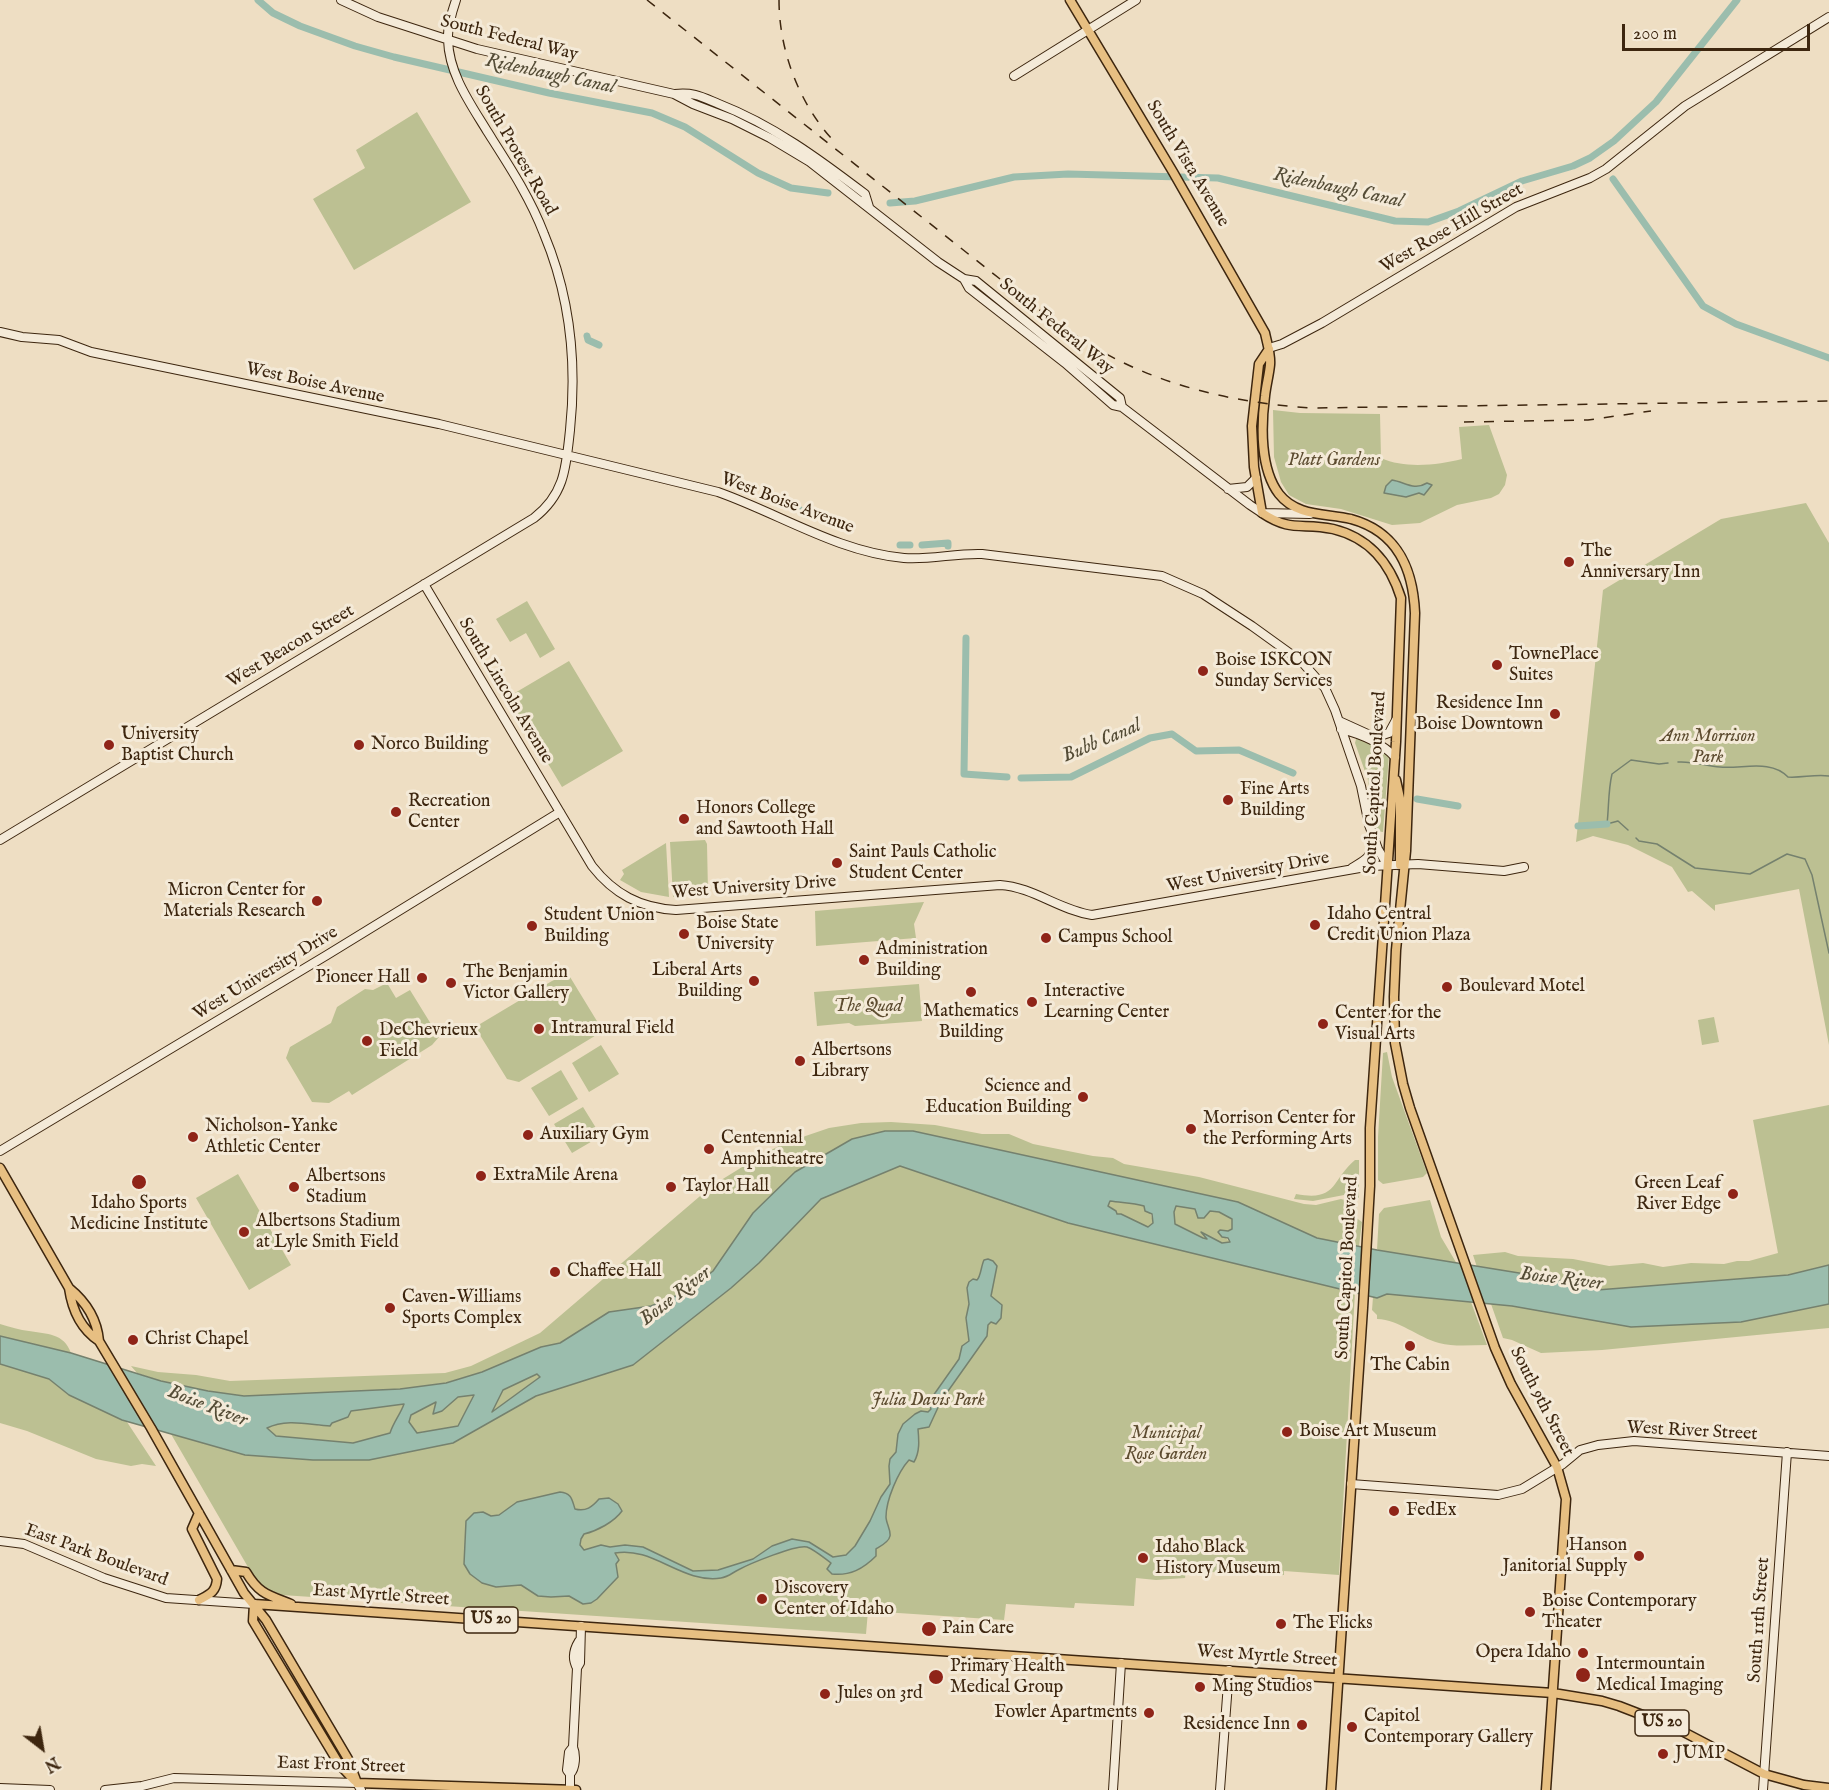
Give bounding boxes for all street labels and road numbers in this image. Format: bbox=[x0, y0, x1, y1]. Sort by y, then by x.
street label: South Federal Way bbox=[438, 11, 580, 67]
street label: South Protest Road bbox=[469, 82, 561, 220]
street label: South Vista Avenue bbox=[1141, 97, 1233, 231]
street label: West Rose Hill Street bbox=[1377, 179, 1527, 279]
street label: South Federal Way bbox=[994, 274, 1118, 380]
street label: West Boise Avenue bbox=[244, 359, 386, 409]
street label: West Boise Avenue bbox=[717, 469, 857, 539]
street label: West Beacon Street bbox=[224, 601, 358, 693]
street label: South Lincoln Avenue bbox=[453, 614, 557, 768]
street label: South Capitol Boulevard bbox=[1360, 691, 1392, 875]
street label: West University Drive bbox=[1165, 848, 1331, 898]
street label: West University Drive bbox=[671, 871, 837, 905]
street label: West University Drive bbox=[190, 922, 342, 1026]
street label: South Capitol Boulevard bbox=[1332, 1176, 1364, 1360]
street label: South 9th Street bbox=[1504, 1344, 1578, 1460]
street label: West River Street bbox=[1626, 1418, 1758, 1446]
street label: East Park Boulevard bbox=[21, 1520, 171, 1592]
street label: South 11th Street bbox=[1745, 1557, 1775, 1683]
street label: East Myrtle Street bbox=[312, 1580, 450, 1612]
road number: US 20 bbox=[464, 1607, 518, 1633]
street label: West Myrtle Street bbox=[1196, 1641, 1338, 1673]
road number: US 20 bbox=[1635, 1710, 1689, 1736]
street label: East Front Street bbox=[276, 1753, 406, 1779]

